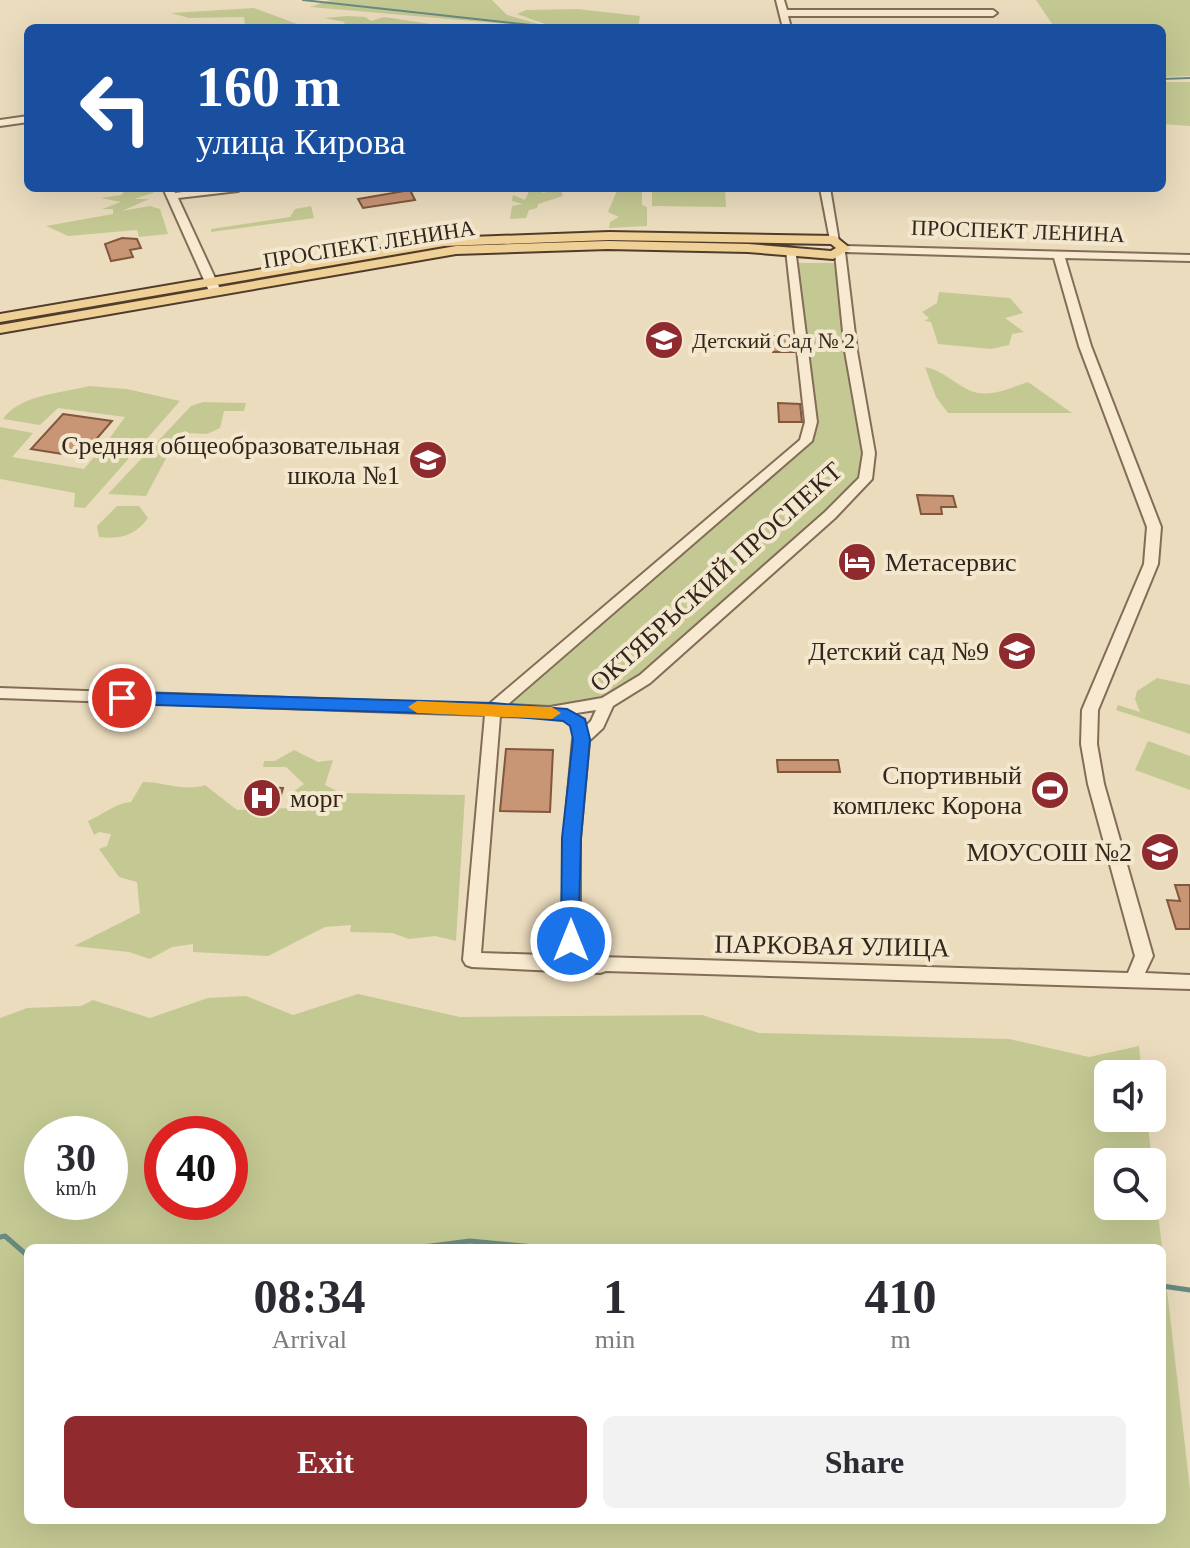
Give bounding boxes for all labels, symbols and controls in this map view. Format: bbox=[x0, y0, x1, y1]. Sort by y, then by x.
icon: left bbox=[64, 56, 168, 160]
text: 160 m bbox=[196, 56, 341, 118]
text: улица Кирова bbox=[196, 122, 406, 162]
street label: ПРОСПЕКТ ЛЕНИНА bbox=[261, 215, 477, 273]
street label: ПРОСПЕКТ ЛЕНИНА bbox=[911, 215, 1126, 247]
school or university icon: Детский Сад № 2 bbox=[643, 319, 685, 361]
place label: Детский Сад № 2 bbox=[692, 328, 855, 353]
place label: Средняя общеобразовательная школа №1 bbox=[61, 431, 400, 490]
school or university icon: Средняя общеобразовательная школа №1 bbox=[407, 439, 449, 481]
street label: ОКТЯБРЬСКИЙ ПРОСПЕКТ bbox=[584, 456, 848, 698]
hotel icon: Метасервис bbox=[836, 541, 878, 583]
place label: Метасервис bbox=[885, 548, 1017, 577]
school or university icon: Детский сад №9 bbox=[996, 630, 1038, 672]
place label: Детский сад №9 bbox=[808, 637, 989, 666]
pin bbox=[88, 664, 156, 732]
icon: arrive bbox=[100, 676, 144, 720]
place label: Спортивный комплекс Корона bbox=[833, 761, 1022, 820]
sports icon: Спортивный комплекс Корона bbox=[1029, 769, 1071, 811]
hospital icon: морг bbox=[241, 777, 283, 819]
place label: морг bbox=[290, 784, 343, 813]
school or university icon: МОУСОШ №2 bbox=[1139, 831, 1181, 873]
place label: МОУСОШ №2 bbox=[967, 838, 1132, 867]
position arrow bbox=[529, 899, 613, 983]
street label: ПАРКОВАЯ УЛИЦА bbox=[714, 929, 950, 963]
map controls bbox=[1094, 1060, 1166, 1220]
button: sound bbox=[1094, 1060, 1166, 1132]
speed limit sign: 40 bbox=[144, 1116, 248, 1220]
text: 30 bbox=[56, 1135, 96, 1180]
button: search bbox=[1094, 1148, 1166, 1220]
text: km/h bbox=[55, 1177, 97, 1199]
text: 08:34 bbox=[253, 1270, 365, 1323]
text: 1 bbox=[603, 1270, 627, 1323]
text: 410 bbox=[865, 1270, 937, 1323]
text: Arrival bbox=[272, 1325, 347, 1354]
text: min bbox=[595, 1325, 635, 1354]
text: m bbox=[890, 1325, 911, 1354]
button: Exit bbox=[64, 1416, 587, 1508]
button: Share bbox=[603, 1416, 1126, 1508]

